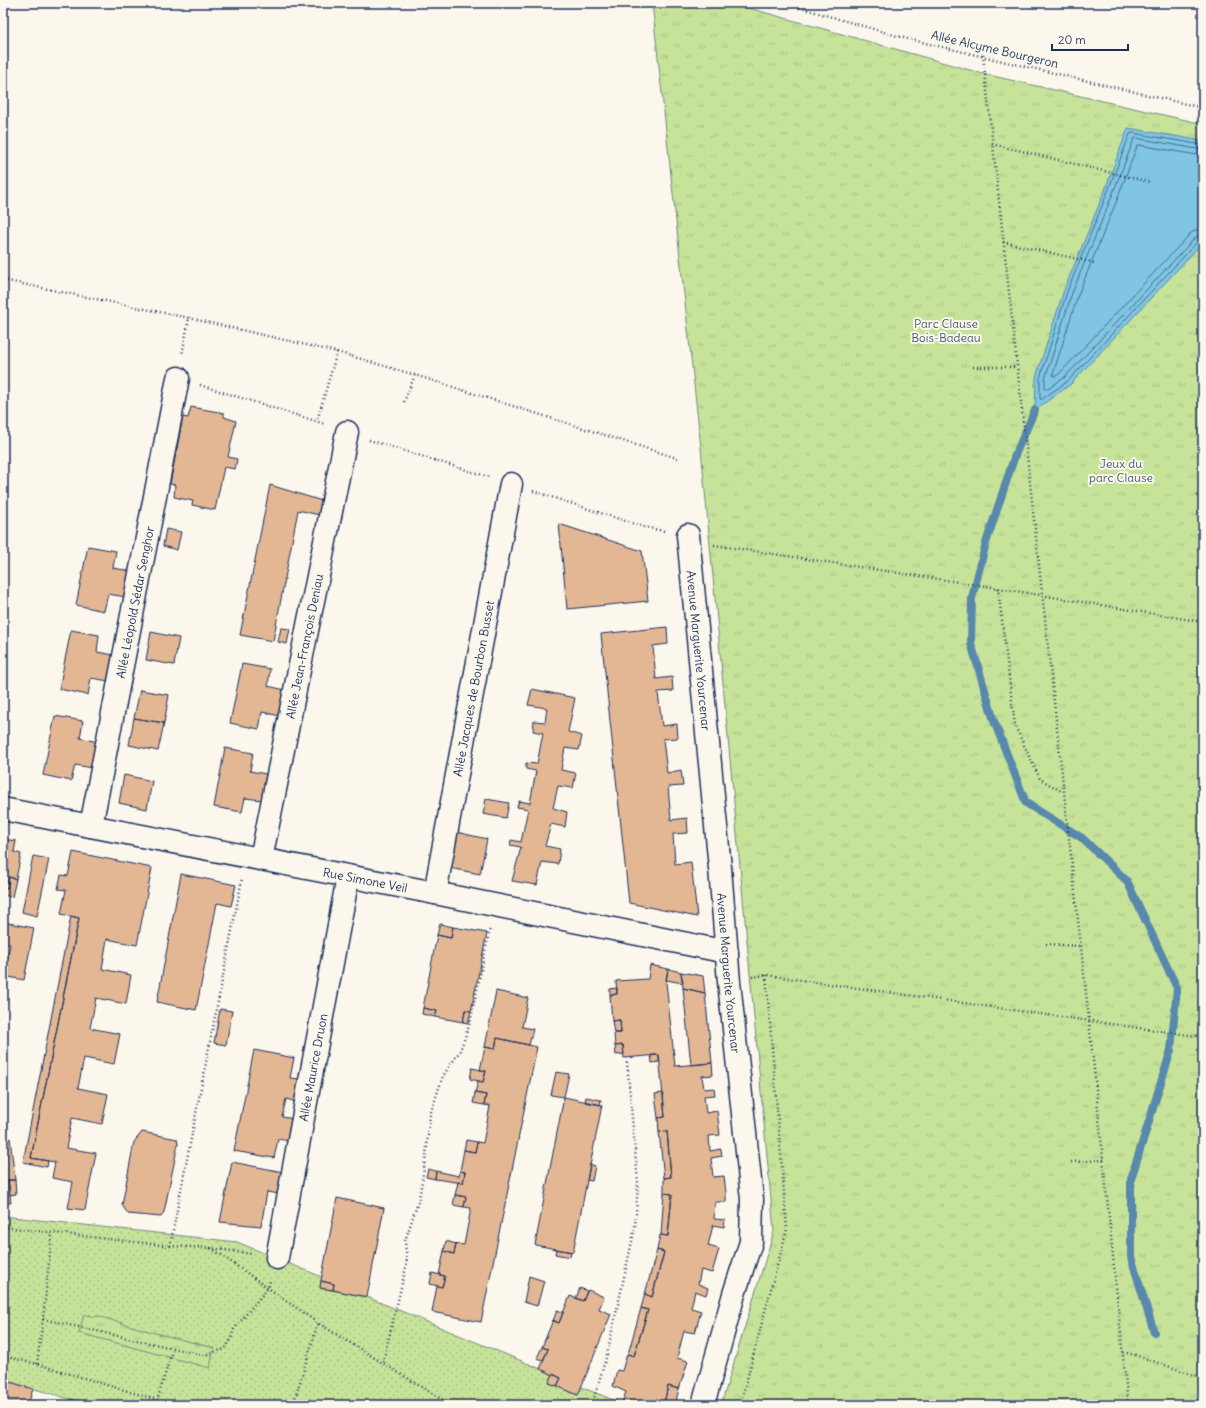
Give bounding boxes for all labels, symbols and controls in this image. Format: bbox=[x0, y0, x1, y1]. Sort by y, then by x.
scale bar bbox=[1052, 26, 1128, 52]
street label: Allée Alcyme Bourgeron bbox=[930, 27, 1060, 71]
text: 20 m bbox=[1058, 32, 1086, 47]
park label: Parc Clause Bois-Badeau bbox=[911, 316, 981, 345]
park label: Jeux du parc Clause bbox=[1089, 456, 1153, 485]
street label: Allée Léopold Sédar Senghor bbox=[112, 525, 157, 680]
street label: Avenue Marguerite Yourcenar bbox=[684, 570, 714, 731]
street label: Allée Jean-François Deniau bbox=[282, 573, 326, 720]
street label: Allée Jacques de Bourbon Busset bbox=[449, 599, 497, 778]
street label: Rue Simone Veil bbox=[322, 864, 409, 895]
street label: Avenue Marguerite Yourcenar bbox=[714, 892, 744, 1054]
street label: Allée Maurice Druon bbox=[295, 1012, 330, 1122]

